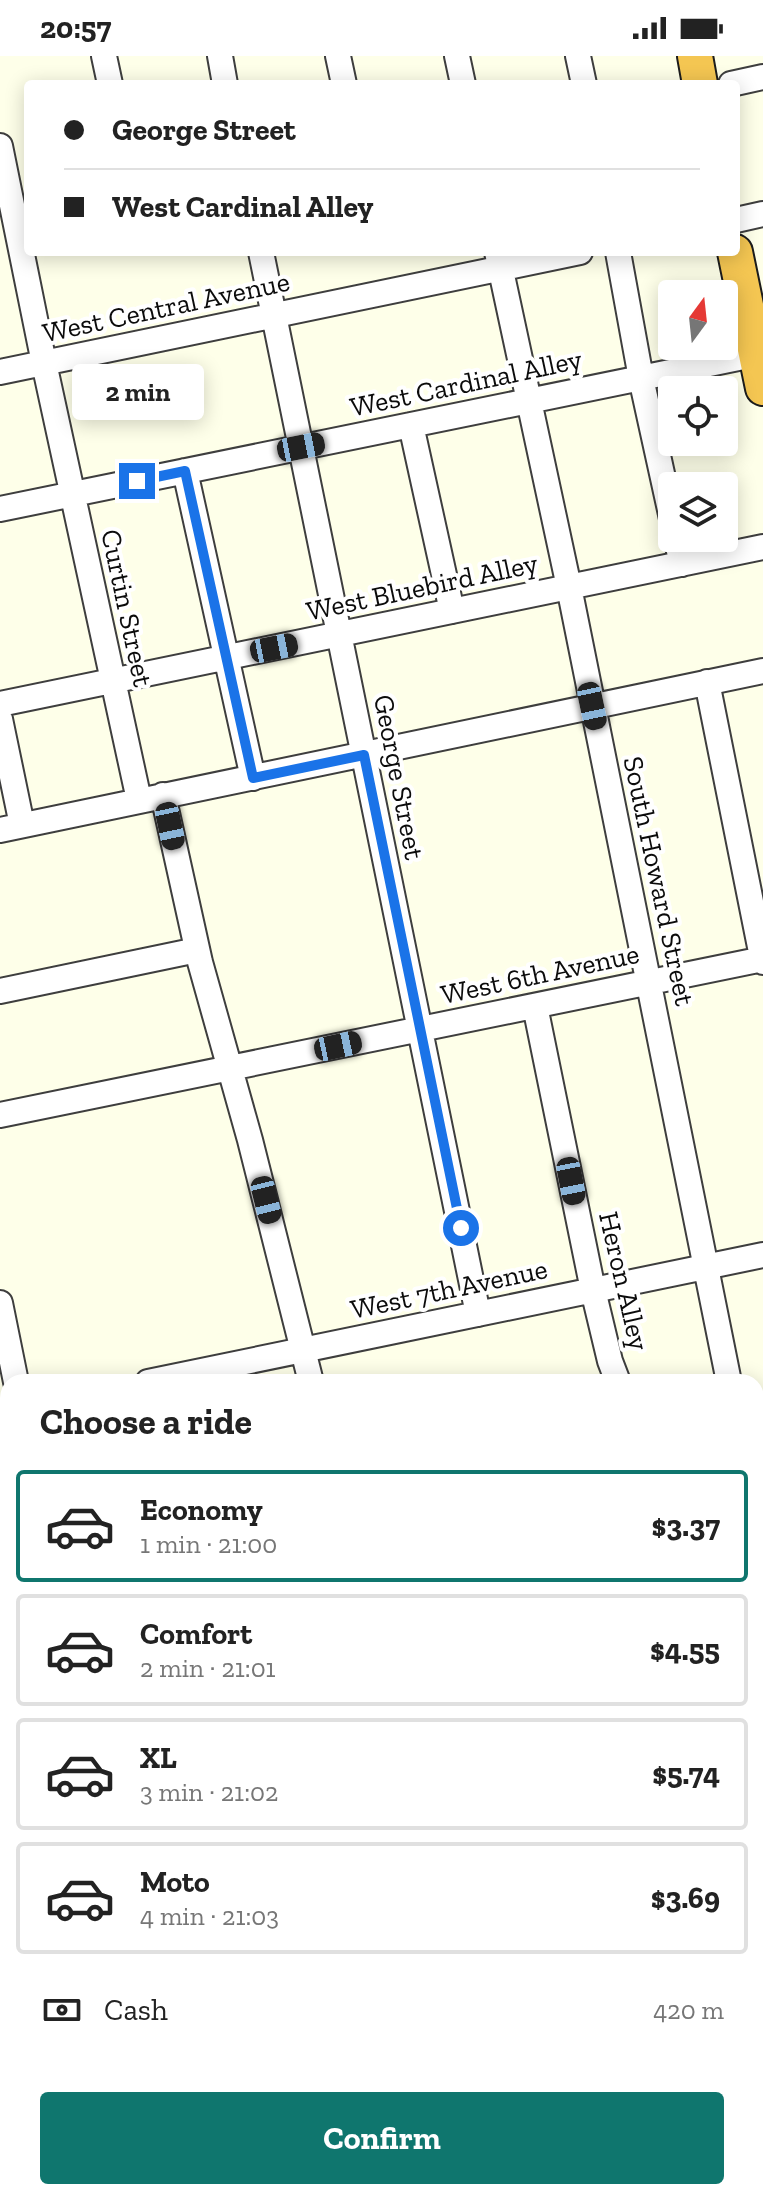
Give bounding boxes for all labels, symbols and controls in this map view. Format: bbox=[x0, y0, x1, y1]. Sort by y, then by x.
text: 20:57 bbox=[40, 10, 111, 46]
text: George Street bbox=[112, 112, 296, 148]
text: West Cardinal Alley bbox=[112, 189, 373, 225]
street label: West Central Avenue bbox=[39, 265, 293, 349]
north arrow bbox=[658, 280, 738, 360]
map controls bbox=[658, 280, 738, 552]
street label: West Cardinal Alley bbox=[347, 342, 586, 424]
callout: 2 min bbox=[71, 365, 203, 421]
text: 2 min bbox=[106, 376, 170, 408]
button: locate bbox=[658, 376, 738, 456]
car bbox=[275, 431, 327, 463]
route end bbox=[119, 463, 155, 499]
button: layers bbox=[658, 472, 738, 552]
street label: Curtin Street bbox=[94, 526, 160, 690]
street label: West Bluebird Alley bbox=[303, 546, 541, 628]
car bbox=[248, 632, 300, 664]
car bbox=[575, 680, 609, 732]
street label: George Street bbox=[367, 692, 431, 863]
street label: South Howard Street bbox=[616, 753, 702, 1009]
car bbox=[153, 800, 187, 852]
street label: West 6th Avenue bbox=[438, 937, 642, 1011]
car bbox=[312, 1029, 364, 1063]
car bbox=[555, 1155, 587, 1207]
car bbox=[249, 1174, 283, 1226]
street label: Heron Alley bbox=[592, 1208, 656, 1354]
route start bbox=[443, 1210, 479, 1246]
street label: West 7th Avenue bbox=[348, 1252, 550, 1326]
text: Choose a ride bbox=[40, 1400, 252, 1443]
icon: car bbox=[44, 1490, 116, 1562]
text: Economy bbox=[140, 1492, 263, 1528]
text: $3.37 bbox=[652, 1508, 720, 1544]
text: 1 min · 21:00 bbox=[140, 1528, 277, 1560]
icon: car bbox=[44, 1614, 116, 1686]
text: Comfort bbox=[140, 1616, 252, 1652]
text: $4.55 bbox=[650, 1632, 720, 1668]
text: 2 min · 21:01 bbox=[140, 1652, 276, 1684]
icon: car bbox=[44, 1738, 116, 1810]
text: XL bbox=[140, 1740, 177, 1776]
text: $5.74 bbox=[652, 1756, 720, 1792]
text: 3 min · 21:02 bbox=[140, 1776, 278, 1808]
icon: car bbox=[44, 1862, 116, 1934]
text: Moto bbox=[140, 1864, 210, 1900]
text: $3.69 bbox=[651, 1880, 720, 1916]
text: 4 min · 21:03 bbox=[140, 1900, 279, 1932]
icon: cash bbox=[40, 1988, 84, 2032]
text: Cash bbox=[104, 1992, 168, 2028]
text: 420 m bbox=[653, 1994, 724, 2026]
button: Confirm bbox=[40, 2092, 724, 2184]

